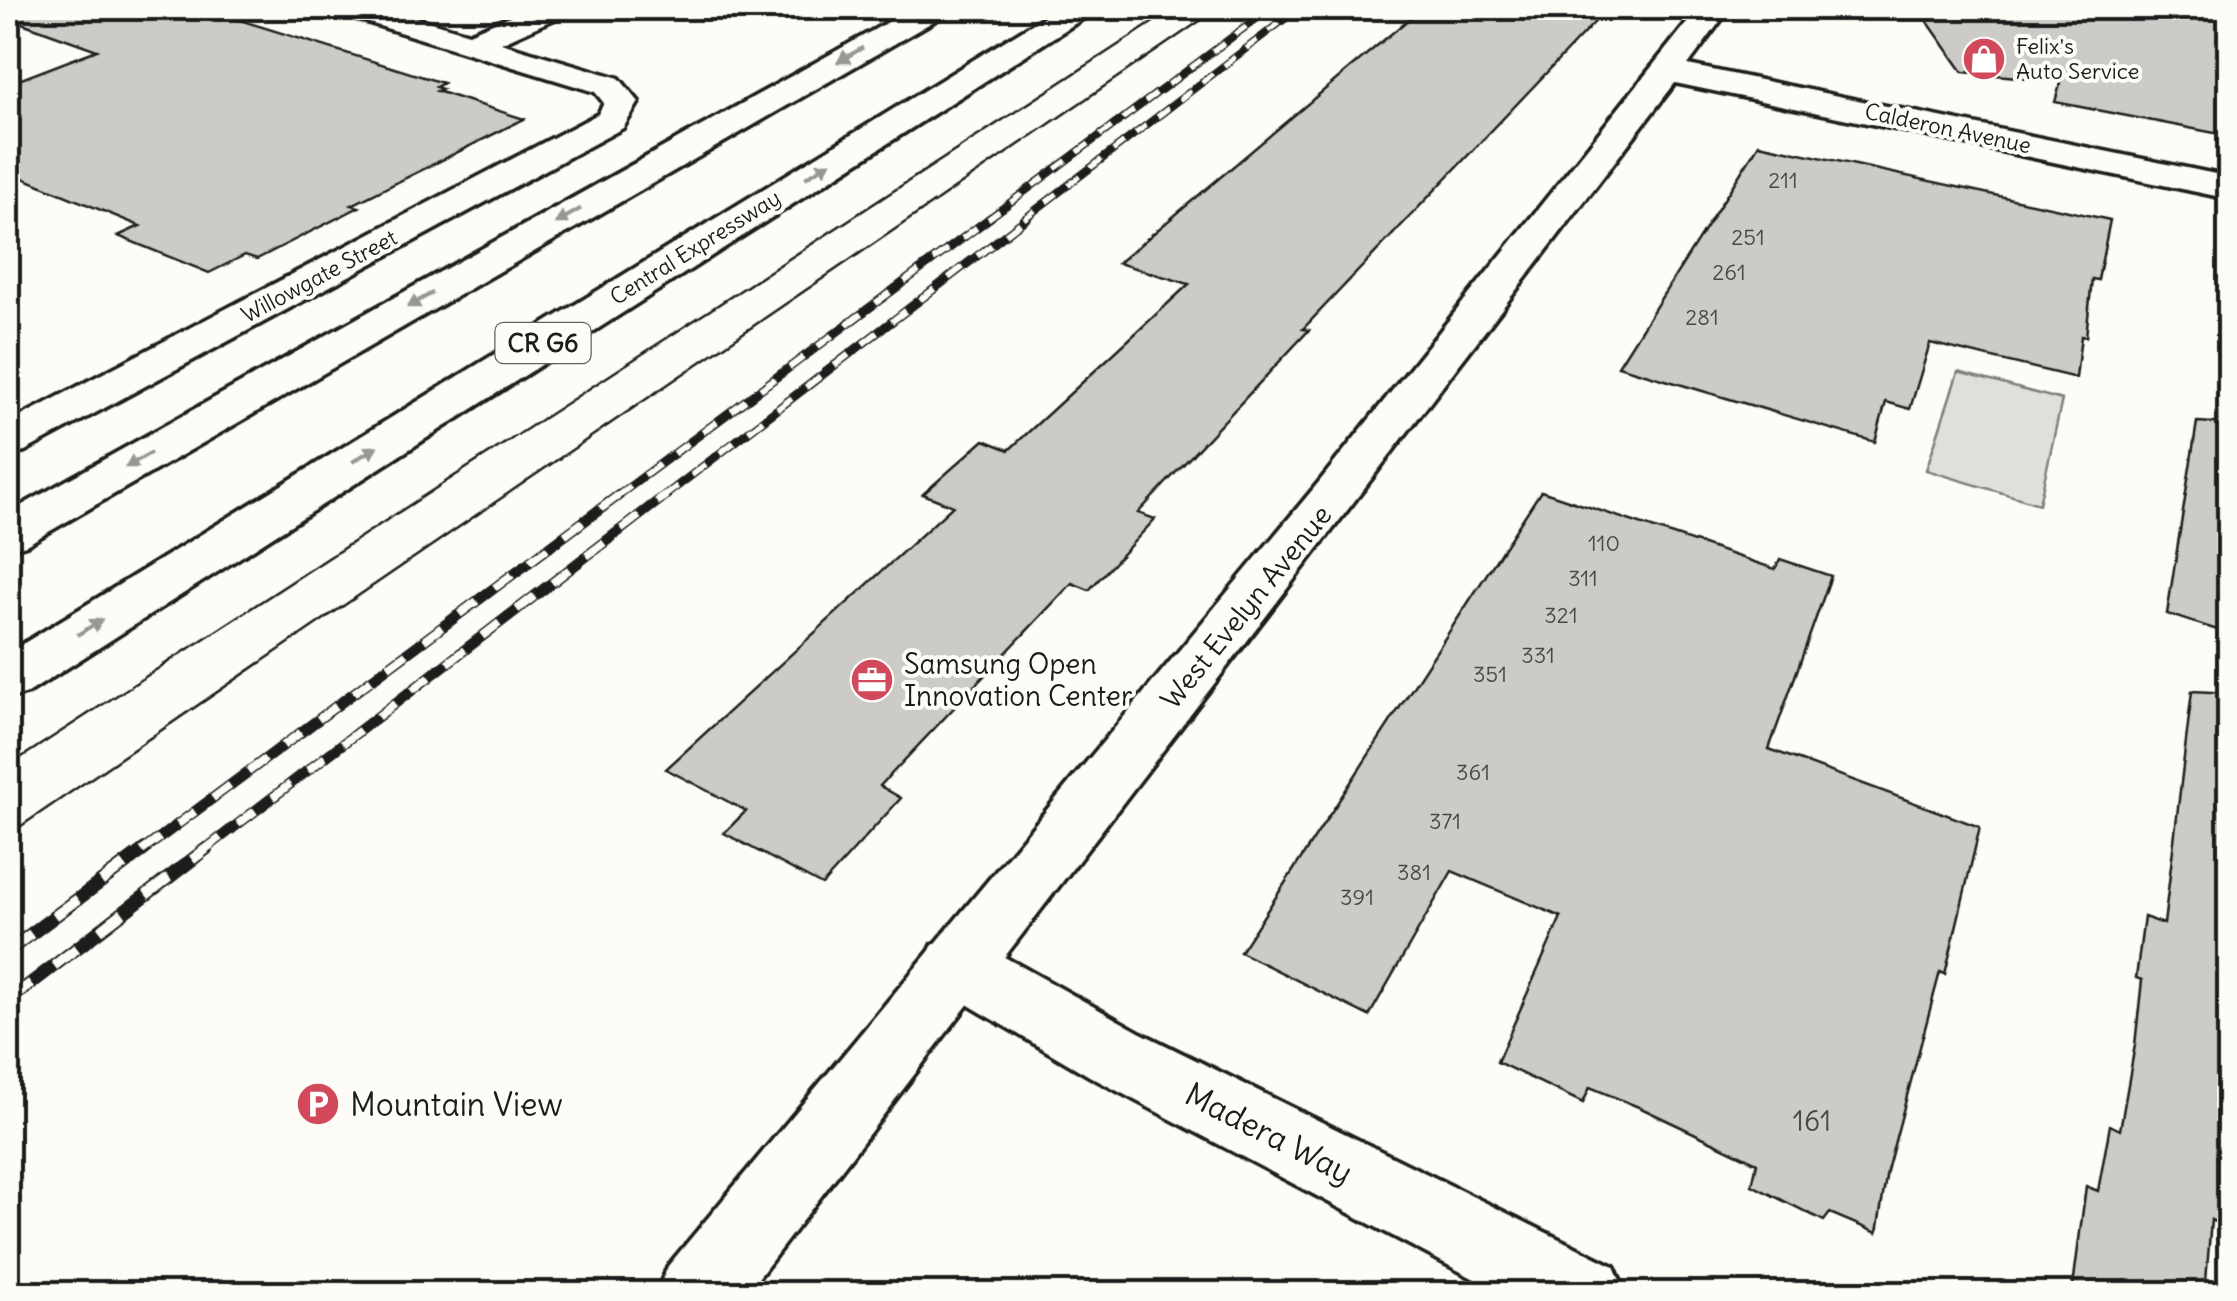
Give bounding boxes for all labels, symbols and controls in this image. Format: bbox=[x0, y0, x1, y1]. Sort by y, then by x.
place label: Felix's Auto Service bbox=[2016, 32, 2139, 85]
shop icon: Felix's Auto Service bbox=[1961, 36, 2007, 82]
one-way arrow bbox=[836, 47, 865, 64]
street label: Calderon Avenue bbox=[1862, 97, 2034, 159]
one-way arrow bbox=[804, 161, 832, 179]
house number: 211 bbox=[1768, 166, 1798, 194]
street label: Central Expressway bbox=[605, 183, 785, 311]
one-way arrow bbox=[554, 207, 582, 224]
street label: Willowgate Street bbox=[236, 223, 402, 329]
house number: 251 bbox=[1731, 223, 1765, 251]
house number: 261 bbox=[1712, 258, 1746, 286]
one-way arrow bbox=[406, 291, 434, 308]
house number: 281 bbox=[1685, 303, 1719, 331]
road number: CR G6 bbox=[496, 323, 590, 363]
one-way arrow bbox=[351, 446, 379, 464]
one-way arrow bbox=[123, 452, 152, 469]
street label: West Evelyn Avenue bbox=[1153, 498, 1339, 716]
house number: 110 bbox=[1588, 529, 1620, 557]
house number: 311 bbox=[1568, 564, 1598, 592]
house number: 321 bbox=[1544, 601, 1578, 629]
one-way arrow bbox=[76, 619, 104, 637]
house number: 331 bbox=[1521, 641, 1555, 669]
place label: Samsung Open Innovation Center bbox=[904, 646, 1132, 714]
office icon: Samsung Open Innovation Center bbox=[849, 657, 895, 703]
house number: 351 bbox=[1473, 660, 1507, 688]
house number: 361 bbox=[1456, 758, 1490, 786]
house number: 371 bbox=[1429, 807, 1461, 835]
house number: 381 bbox=[1397, 858, 1431, 886]
house number: 391 bbox=[1340, 883, 1374, 911]
street label: Madera Way bbox=[1178, 1073, 1360, 1193]
parking icon: Mountain View bbox=[295, 1081, 341, 1127]
place label: Mountain View bbox=[350, 1084, 563, 1125]
house number: 161 bbox=[1793, 1103, 1831, 1139]

